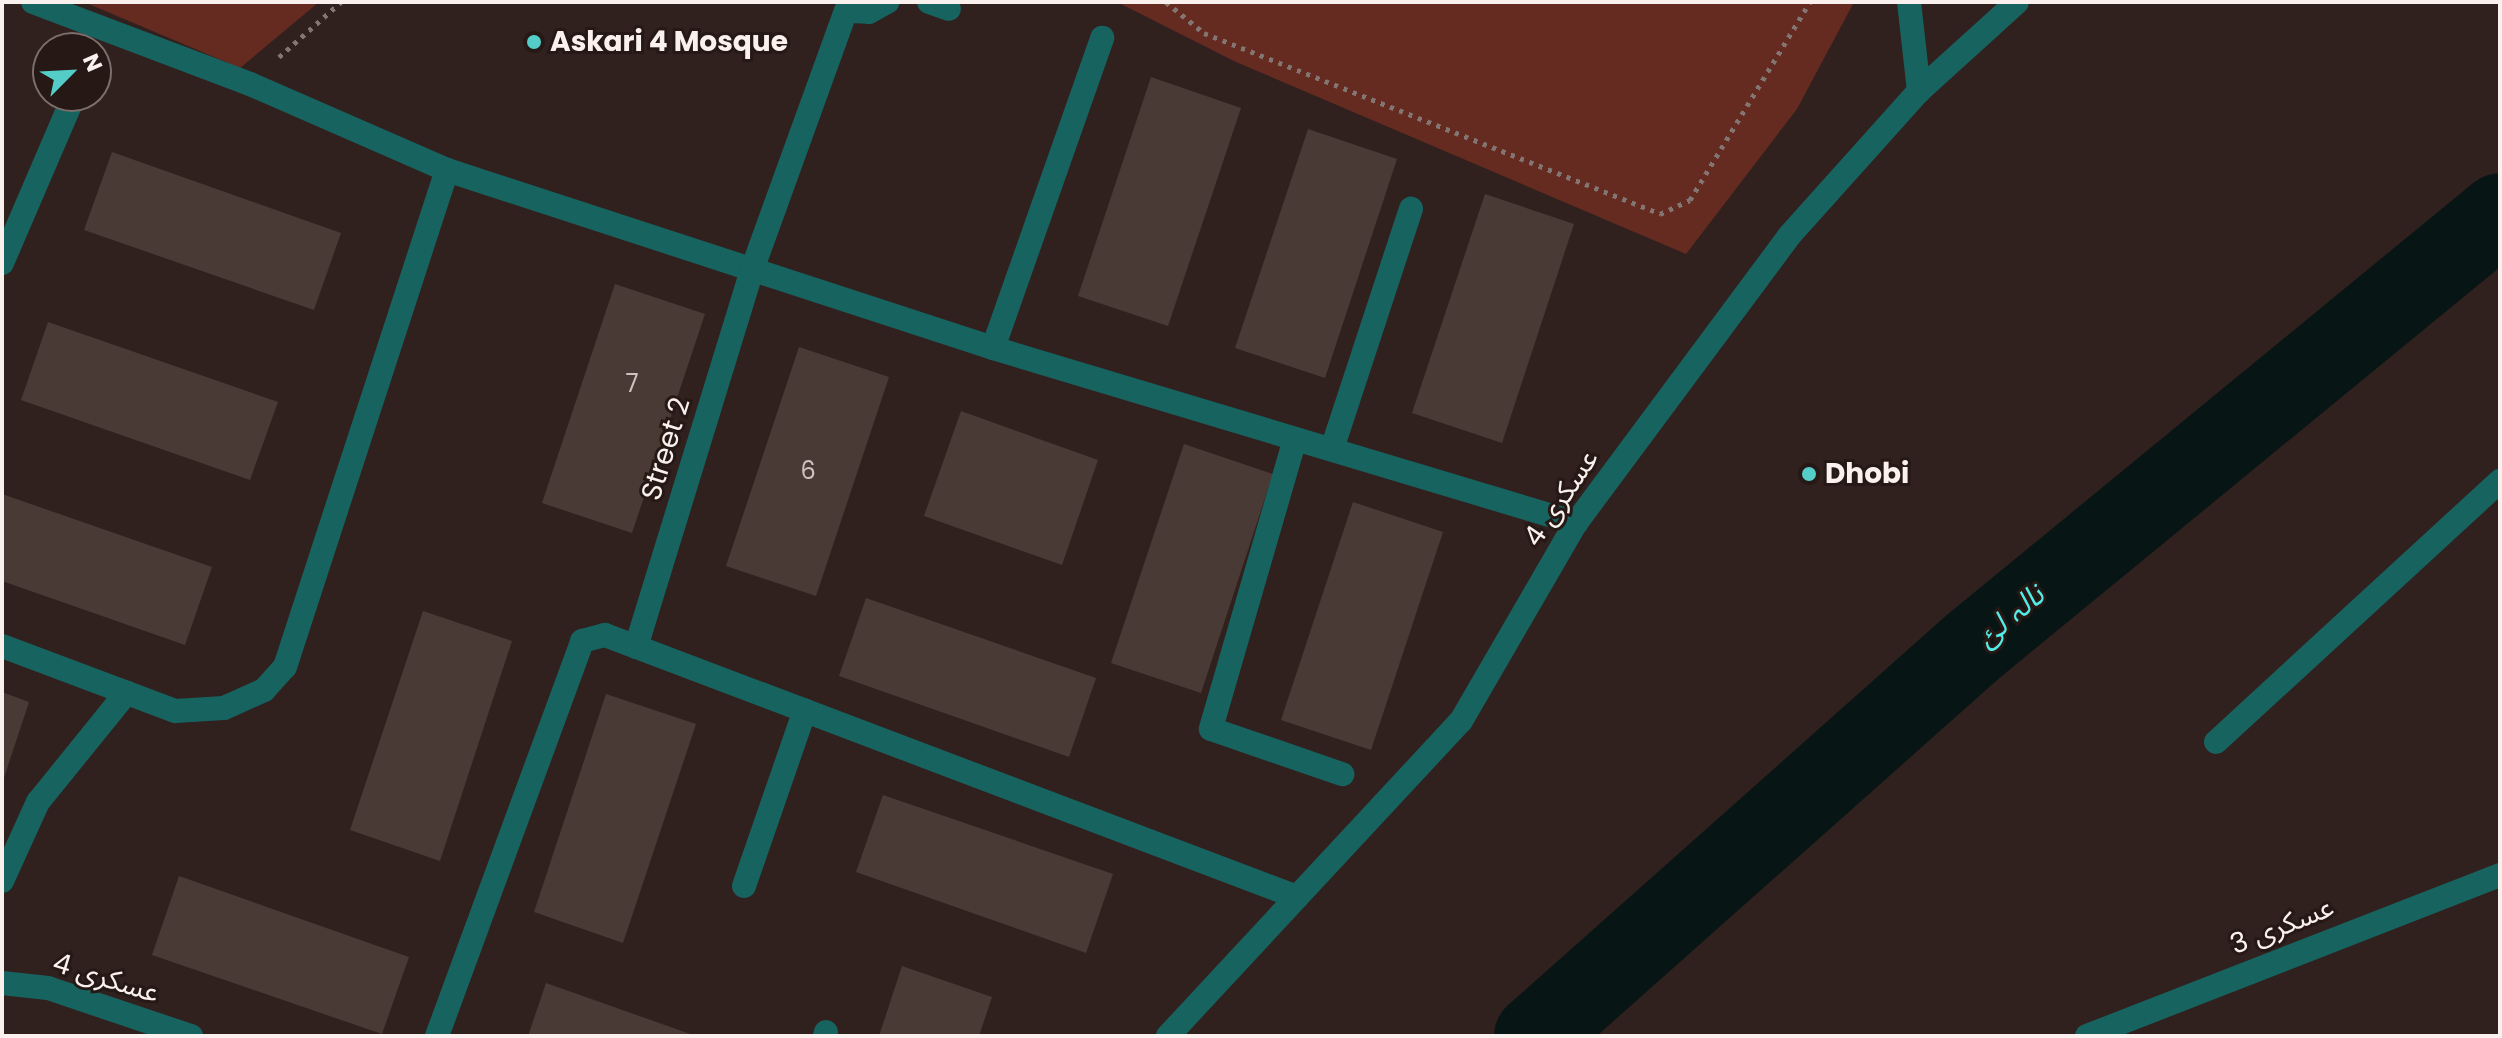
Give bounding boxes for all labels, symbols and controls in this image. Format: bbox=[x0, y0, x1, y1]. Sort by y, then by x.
place label: Askari 4 Mosque bbox=[550, 25, 788, 59]
north arrow bbox=[32, 32, 112, 112]
marker: Askari 4 Mosque bbox=[525, 33, 543, 51]
text: N bbox=[75, 49, 110, 77]
house number: 7 bbox=[625, 370, 639, 398]
street label: Street 2 bbox=[635, 394, 697, 504]
street label: عسکری 4 bbox=[1516, 443, 1606, 553]
house number: 6 bbox=[800, 457, 816, 485]
place label: Dhobi bbox=[1825, 457, 1909, 491]
marker: Dhobi bbox=[1800, 465, 1818, 483]
water label: نالہ لئ bbox=[1969, 577, 2051, 655]
street label: عسکری 3 bbox=[2225, 890, 2339, 962]
street label: عسکری 4 bbox=[49, 946, 163, 1010]

